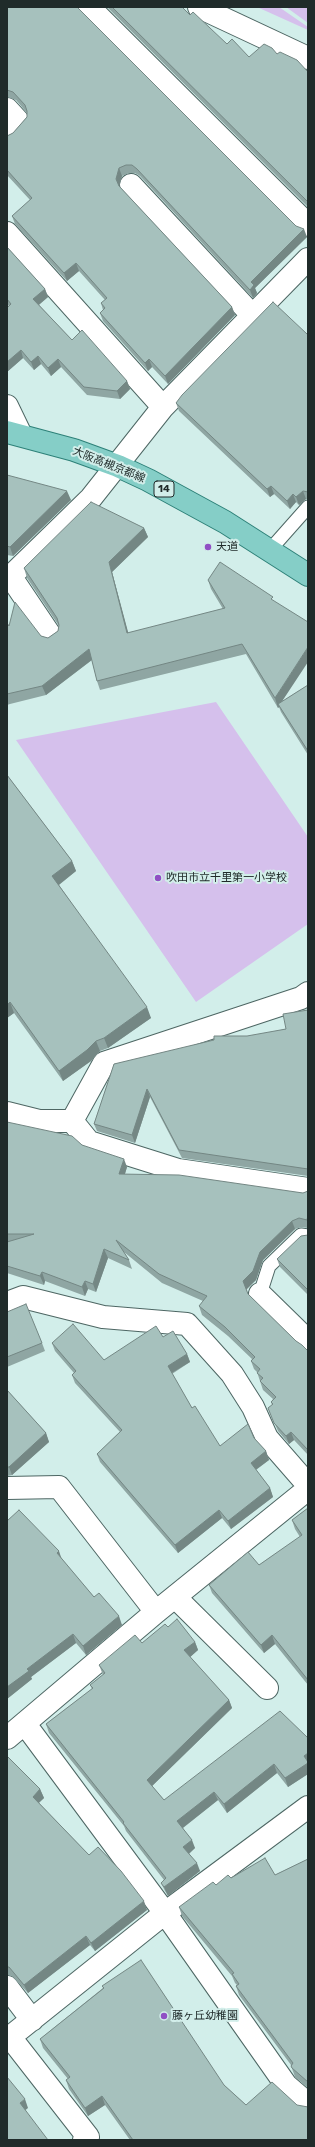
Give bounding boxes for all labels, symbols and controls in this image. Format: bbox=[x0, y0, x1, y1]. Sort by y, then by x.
street label: 大阪高槻京都線 bbox=[71, 444, 147, 486]
road number: 14 bbox=[154, 481, 174, 497]
place label: 天道 bbox=[216, 540, 238, 554]
marker: 天道 bbox=[203, 542, 213, 552]
place label: 吹田市立千里第一小学校 bbox=[166, 871, 287, 885]
marker: 吹田市立千里第一小学校 bbox=[153, 873, 163, 883]
place label: 藤ヶ丘幼稚園 bbox=[172, 2009, 238, 2023]
marker: 藤ヶ丘幼稚園 bbox=[159, 2011, 169, 2021]

